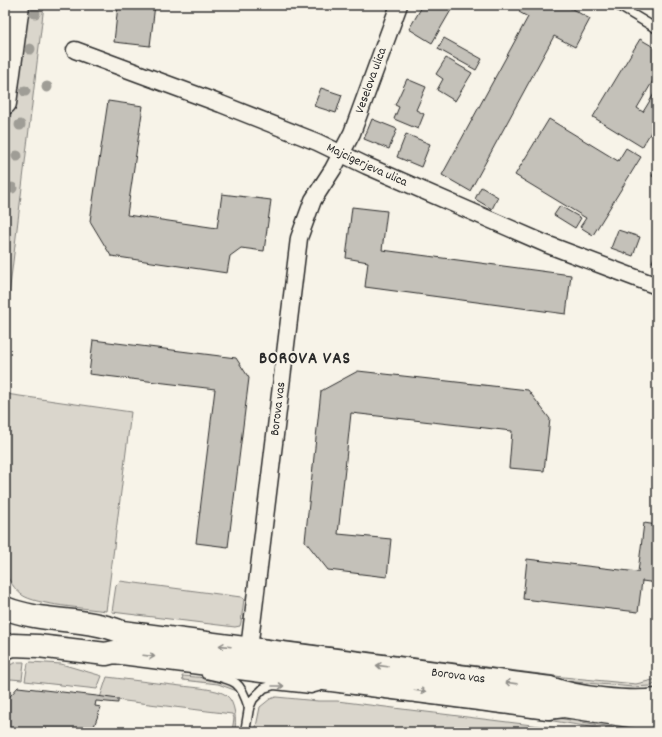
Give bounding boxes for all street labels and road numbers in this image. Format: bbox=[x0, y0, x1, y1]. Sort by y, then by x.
street label: Veselova ulica bbox=[350, 44, 392, 116]
street label: Majcigerjeva ulica bbox=[323, 138, 411, 192]
street label: Borova vas bbox=[266, 381, 291, 437]
street label: Borova vas bbox=[430, 663, 486, 689]

